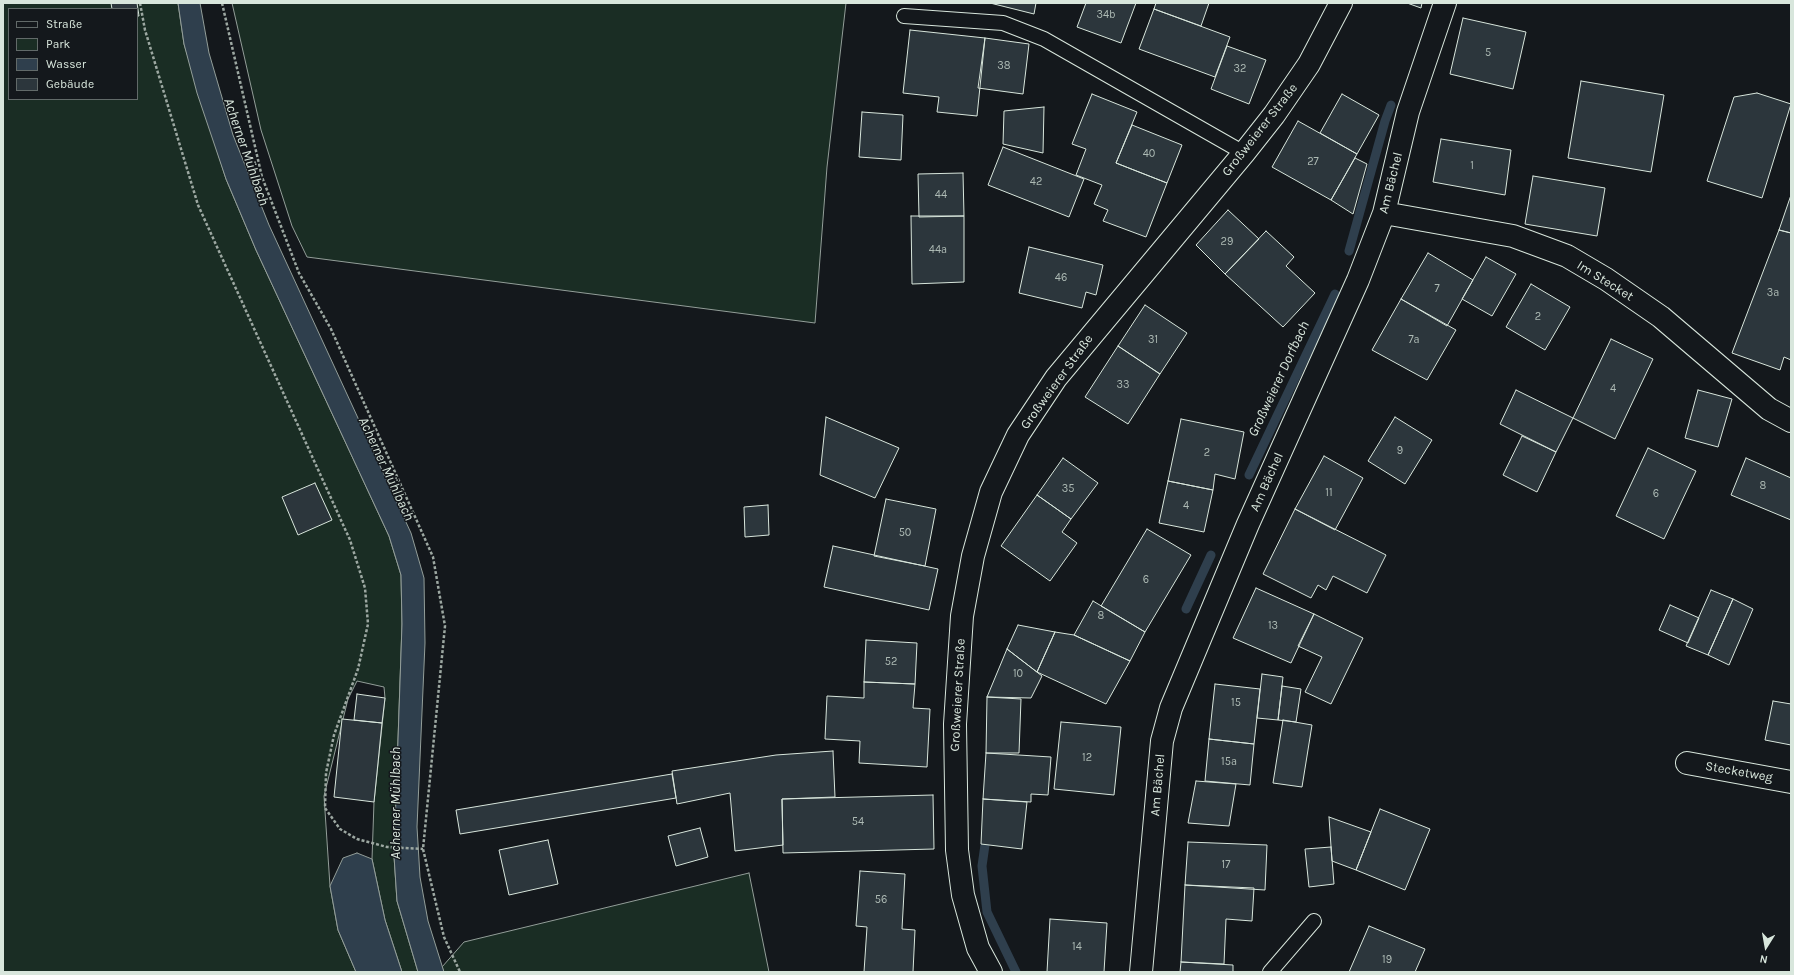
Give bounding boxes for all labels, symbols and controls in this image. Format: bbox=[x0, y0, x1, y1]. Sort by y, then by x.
legend bbox=[8, 8, 138, 100]
house number: 34b bbox=[1096, 8, 1116, 22]
text: Straße bbox=[46, 17, 82, 31]
text: Park bbox=[46, 37, 70, 51]
house number: 5 bbox=[1485, 46, 1491, 60]
text: Wasser bbox=[46, 57, 86, 71]
house number: 38 bbox=[997, 59, 1011, 73]
house number: 32 bbox=[1234, 62, 1246, 76]
text: Gebäude bbox=[46, 77, 94, 91]
street label: Großweierer Straße bbox=[1219, 81, 1301, 179]
water label: Acherner Mühlbach bbox=[220, 96, 272, 208]
house number: 40 bbox=[1143, 147, 1155, 161]
street label: Am Bächel bbox=[1376, 151, 1406, 215]
house number: 27 bbox=[1307, 155, 1319, 169]
house number: 1 bbox=[1470, 159, 1474, 173]
house number: 42 bbox=[1030, 175, 1042, 189]
house number: 44 bbox=[935, 188, 947, 202]
house number: 29 bbox=[1221, 235, 1233, 249]
house number: 44a bbox=[929, 243, 947, 257]
street label: Im Stecket bbox=[1574, 257, 1636, 305]
house number: 46 bbox=[1055, 271, 1067, 285]
house number: 7 bbox=[1434, 282, 1440, 296]
house number: 3a bbox=[1767, 286, 1779, 300]
house number: 2 bbox=[1535, 310, 1541, 324]
water label: Großweierer Dorfbach bbox=[1245, 319, 1313, 439]
street label: Großweierer Straße bbox=[1017, 332, 1097, 432]
house number: 31 bbox=[1148, 333, 1158, 347]
house number: 7a bbox=[1408, 333, 1420, 347]
house number: 33 bbox=[1117, 378, 1129, 392]
house number: 4 bbox=[1610, 382, 1616, 396]
water label: Acherner Mühlbach bbox=[355, 414, 417, 524]
house number: 9 bbox=[1397, 444, 1403, 458]
house number: 2 bbox=[1204, 446, 1210, 460]
street label: Am Bächel bbox=[1247, 450, 1287, 514]
house number: 8 bbox=[1760, 479, 1766, 493]
house number: 35 bbox=[1062, 482, 1074, 496]
house number: 11 bbox=[1325, 486, 1333, 500]
house number: 6 bbox=[1653, 487, 1659, 501]
house number: 4 bbox=[1183, 499, 1189, 513]
house number: 50 bbox=[899, 526, 911, 540]
house number: 6 bbox=[1143, 573, 1149, 587]
house number: 8 bbox=[1098, 609, 1104, 623]
house number: 13 bbox=[1268, 619, 1278, 633]
street label: Großweierer Straße bbox=[947, 638, 969, 752]
house number: 52 bbox=[885, 655, 897, 669]
house number: 10 bbox=[1013, 667, 1023, 681]
house number: 15 bbox=[1231, 696, 1241, 710]
water label: Acherner Mühlbach bbox=[388, 747, 404, 859]
house number: 12 bbox=[1082, 751, 1092, 765]
street label: Am Bächel bbox=[1147, 753, 1169, 817]
house number: 15a bbox=[1221, 755, 1237, 769]
street label: Stecketweg bbox=[1704, 758, 1774, 786]
house number: 54 bbox=[852, 815, 864, 829]
house number: 17 bbox=[1222, 858, 1230, 872]
house number: 56 bbox=[875, 893, 887, 907]
north arrow bbox=[1746, 927, 1786, 967]
house number: 14 bbox=[1072, 940, 1082, 954]
text: N bbox=[1759, 952, 1769, 966]
house number: 19 bbox=[1382, 953, 1392, 967]

